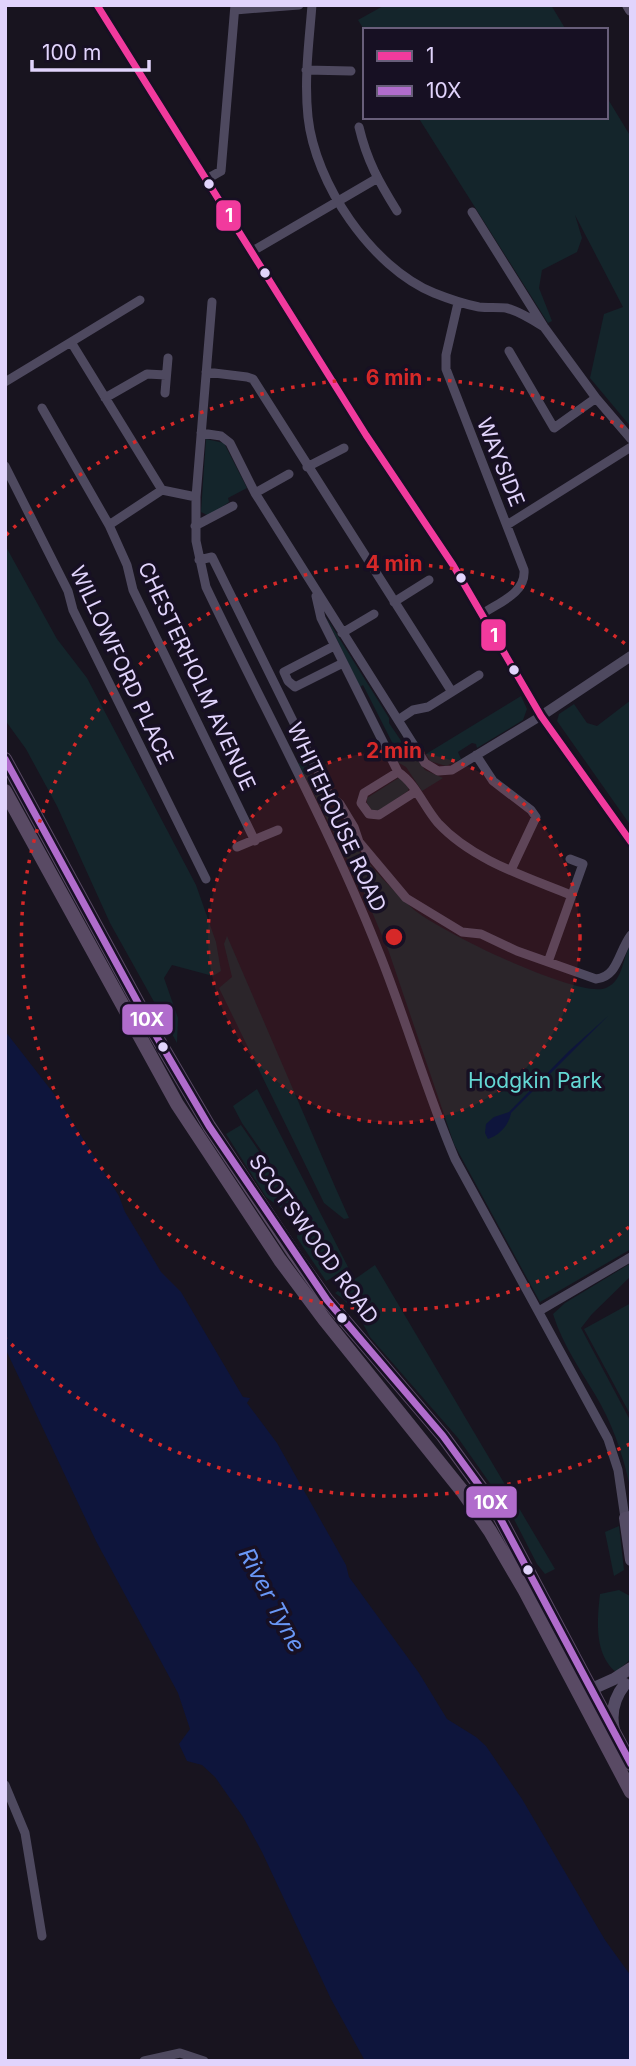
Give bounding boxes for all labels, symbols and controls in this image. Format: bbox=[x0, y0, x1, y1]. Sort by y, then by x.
scale bar bbox=[32, 28, 149, 72]
legend bbox=[363, 28, 608, 119]
text: 100 m bbox=[42, 40, 101, 65]
text: 1 bbox=[426, 43, 435, 68]
text: 10X bbox=[426, 78, 461, 103]
unlabelled marker bbox=[202, 177, 216, 191]
line badge: 1 bbox=[215, 199, 242, 232]
text: 1 bbox=[225, 204, 233, 227]
unlabelled marker bbox=[258, 266, 272, 280]
text: 6 min bbox=[366, 365, 422, 390]
street label: WAYSIDE bbox=[472, 414, 530, 510]
text: 4 min bbox=[365, 551, 423, 576]
street label: CHESTERHOLM AVENUE bbox=[133, 558, 261, 794]
street label: WILLOWFORD PLACE bbox=[65, 562, 179, 768]
unlabelled marker bbox=[454, 571, 468, 585]
line badge: 1 bbox=[480, 618, 507, 652]
text: 1 bbox=[490, 624, 498, 647]
unlabelled marker bbox=[507, 663, 521, 677]
street label: WHITEHOUSE ROAD bbox=[282, 718, 392, 916]
text: 2 min bbox=[366, 738, 422, 763]
centre of rings bbox=[382, 925, 406, 949]
line badge: 10X bbox=[121, 1003, 174, 1036]
text: 10X bbox=[130, 1008, 164, 1031]
unlabelled marker bbox=[156, 1040, 170, 1054]
park label: Hodgkin Park bbox=[468, 1068, 602, 1093]
street label: SCOTSWOOD ROAD bbox=[244, 1149, 384, 1329]
unlabelled marker bbox=[335, 1311, 349, 1325]
line badge: 10X bbox=[465, 1485, 518, 1519]
text: 10X bbox=[474, 1491, 508, 1514]
water label: River Tyne bbox=[233, 1543, 311, 1657]
unlabelled marker bbox=[521, 1563, 535, 1577]

